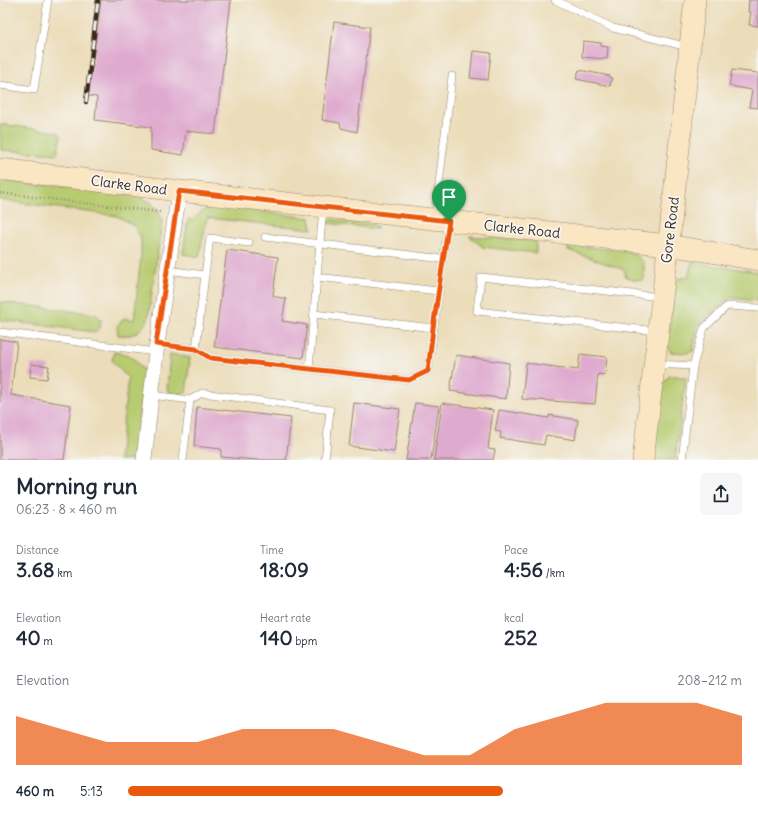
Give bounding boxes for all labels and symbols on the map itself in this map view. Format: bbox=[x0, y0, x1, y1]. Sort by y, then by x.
street label: Clarke Road bbox=[90, 171, 168, 199]
pin bbox=[432, 180, 466, 221]
street label: Gore Road bbox=[657, 196, 683, 264]
street label: Clarke Road bbox=[483, 216, 561, 242]

